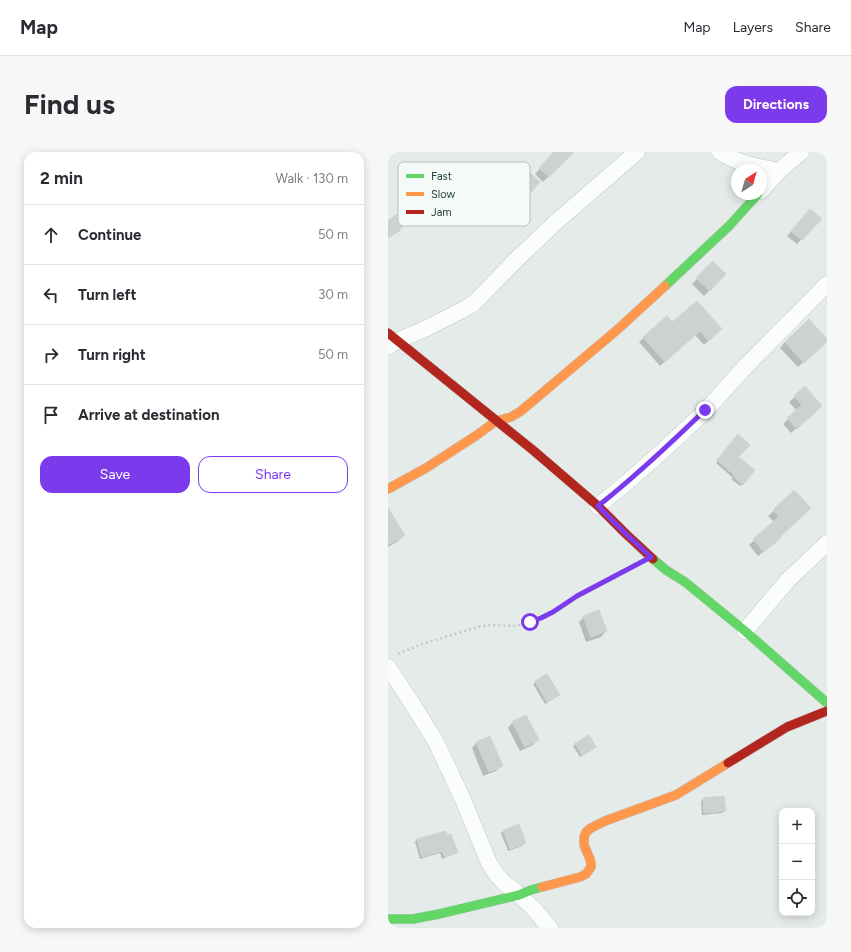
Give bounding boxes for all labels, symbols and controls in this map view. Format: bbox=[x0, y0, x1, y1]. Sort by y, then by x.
text: Map bbox=[20, 16, 58, 39]
text: Map bbox=[683, 19, 711, 36]
text: Layers bbox=[733, 19, 773, 36]
text: Share bbox=[795, 19, 831, 36]
button: Directions bbox=[725, 86, 827, 123]
text: Find us bbox=[24, 87, 115, 121]
legend bbox=[398, 162, 530, 226]
north arrow bbox=[731, 164, 767, 200]
text: 2 min bbox=[40, 168, 83, 188]
text: Fast bbox=[431, 170, 452, 183]
text: Walk · 130 m bbox=[275, 171, 348, 186]
text: Slow bbox=[431, 188, 455, 201]
text: Jam bbox=[431, 206, 452, 219]
icon: ahead bbox=[40, 224, 62, 246]
text: Continue bbox=[78, 226, 141, 244]
text: 50 m bbox=[318, 227, 348, 242]
icon: left bbox=[40, 284, 62, 306]
text: Turn left bbox=[78, 286, 136, 304]
text: 30 m bbox=[318, 287, 348, 302]
icon: right bbox=[40, 344, 62, 366]
text: Turn right bbox=[78, 346, 146, 364]
text: 50 m bbox=[318, 347, 348, 362]
route end bbox=[696, 401, 714, 419]
icon: arrive bbox=[40, 404, 62, 426]
text: Arrive at destination bbox=[78, 406, 219, 424]
button: Save bbox=[40, 456, 190, 493]
button: Share bbox=[198, 456, 348, 493]
route start bbox=[521, 613, 539, 631]
map controls bbox=[779, 808, 815, 916]
button: + bbox=[779, 808, 815, 844]
button: − bbox=[779, 844, 815, 880]
button: locate bbox=[779, 880, 815, 916]

